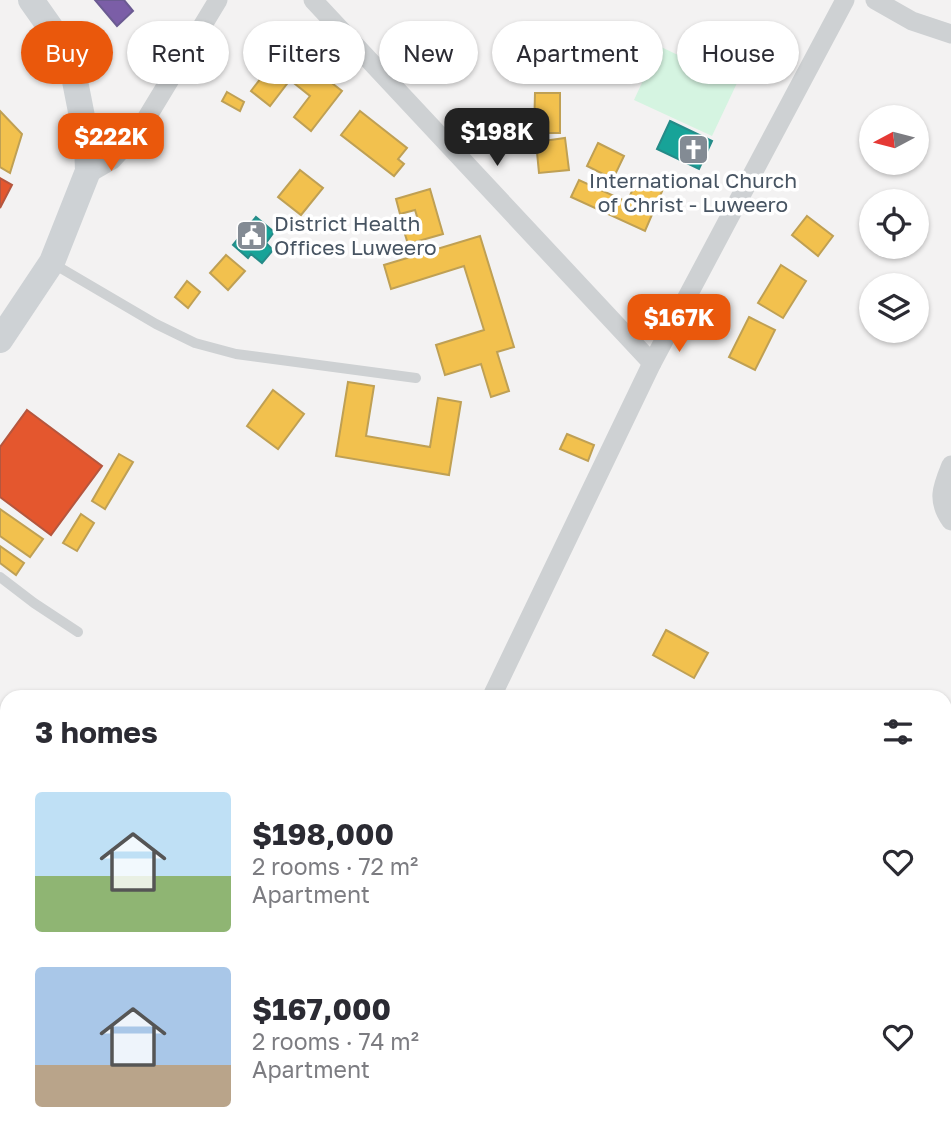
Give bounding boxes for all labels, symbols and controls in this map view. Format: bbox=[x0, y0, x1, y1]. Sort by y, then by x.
chip: Buy bbox=[21, 21, 113, 84]
chip: Rent bbox=[127, 21, 229, 84]
chip: Filters bbox=[243, 21, 365, 84]
chip: New bbox=[379, 21, 478, 84]
chip: Apartment bbox=[492, 21, 663, 84]
chip: House bbox=[677, 21, 799, 84]
north arrow bbox=[859, 105, 929, 175]
map controls bbox=[859, 105, 929, 343]
pin: $198K bbox=[448, 108, 546, 168]
pin: $222K bbox=[62, 114, 160, 173]
text: $198K bbox=[460, 117, 534, 145]
text: $222K bbox=[74, 122, 148, 150]
church icon: International Church of Christ - Luweero bbox=[676, 132, 710, 166]
place label: International Church of Christ - Luweero bbox=[589, 167, 797, 217]
button: locate bbox=[859, 189, 929, 259]
place label: District Health Offices Luweero bbox=[274, 210, 437, 260]
public building icon: District Health Offices Luweero bbox=[234, 219, 268, 253]
button: layers bbox=[859, 273, 929, 343]
pin: $167K bbox=[630, 294, 728, 354]
text: $167K bbox=[643, 303, 715, 331]
icon: filters bbox=[879, 713, 917, 751]
text: 3 homes bbox=[35, 714, 158, 750]
text: $198,000 bbox=[252, 816, 394, 852]
icon: home bbox=[91, 820, 175, 904]
icon: heart bbox=[879, 843, 917, 881]
text: 2 rooms · 72 m² bbox=[252, 852, 418, 880]
text: Apartment bbox=[252, 880, 370, 908]
text: $167,000 bbox=[252, 991, 391, 1027]
icon: home bbox=[91, 995, 175, 1079]
icon: heart bbox=[879, 1018, 917, 1056]
text: 2 rooms · 74 m² bbox=[252, 1027, 419, 1055]
text: Apartment bbox=[252, 1055, 370, 1083]

